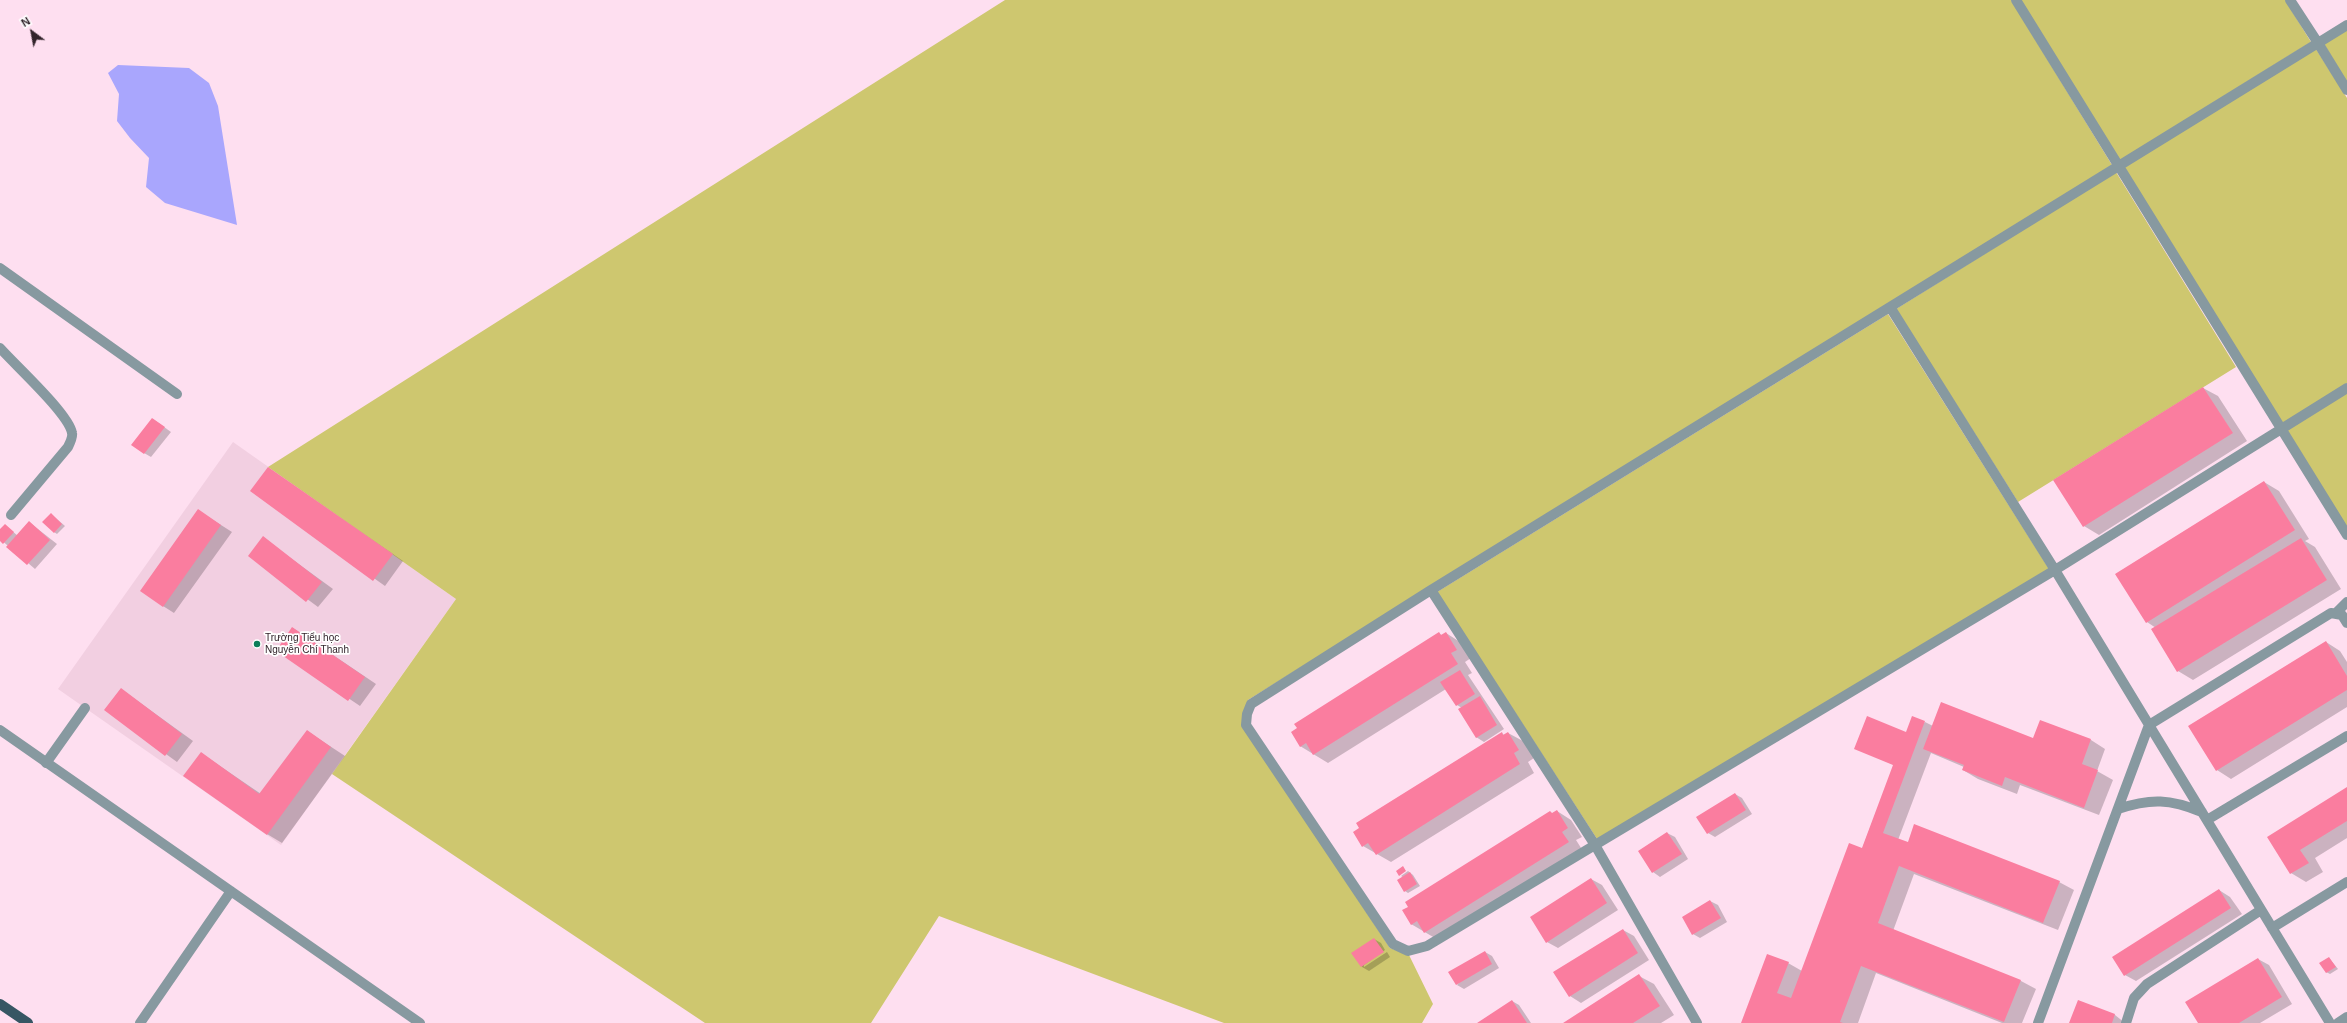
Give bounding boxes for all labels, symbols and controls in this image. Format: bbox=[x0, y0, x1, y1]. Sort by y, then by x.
north arrow bbox=[12, 12, 52, 52]
text: N bbox=[19, 15, 32, 29]
place label: Trường Tiểu học Nguyễn Chí Thanh bbox=[265, 632, 349, 656]
marker: Trường Tiểu học Nguyễn Chí Thanh bbox=[252, 639, 262, 649]

